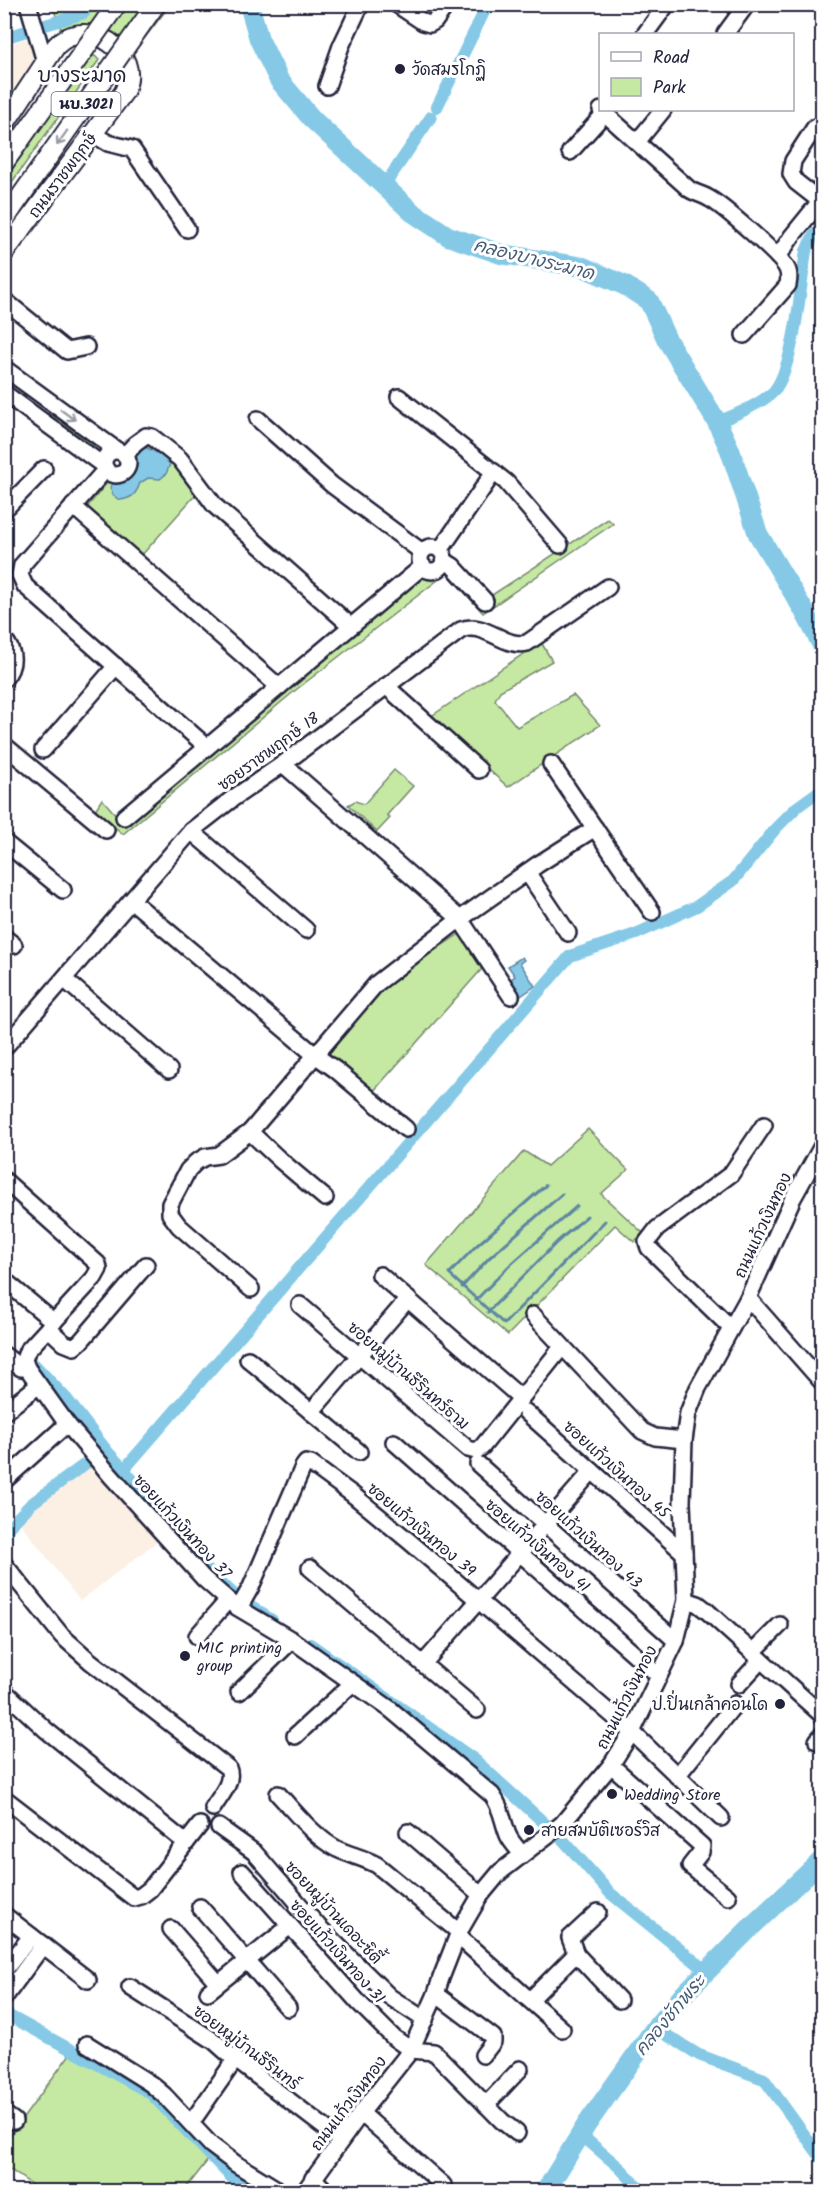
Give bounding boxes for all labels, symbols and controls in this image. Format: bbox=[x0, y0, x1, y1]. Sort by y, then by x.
legend bbox=[599, 33, 794, 111]
text: Road bbox=[653, 44, 690, 73]
place label: วัดสมรโกฏิ bbox=[412, 58, 486, 83]
district label: บางระมาด bbox=[37, 61, 127, 93]
marker: วัดสมรโกฏิ bbox=[393, 62, 407, 76]
text: Park bbox=[653, 74, 686, 103]
road number: นบ.3021 bbox=[52, 92, 121, 116]
street label: ถนนราชพฤกษ์ bbox=[23, 127, 104, 224]
one-way arrow bbox=[56, 129, 68, 146]
water label: คลองบางระมาด bbox=[470, 232, 597, 290]
one-way arrow bbox=[60, 409, 76, 421]
street label: ซอยราชพฤกษ์ 18 bbox=[213, 706, 325, 798]
street label: ถนนแก้วเงินทอง bbox=[728, 1169, 799, 1283]
street label: ซอยหมู่บ้านธีรินทร์ธาม bbox=[341, 1316, 475, 1436]
street label: ซอยแก้วเงินทอง 45 bbox=[557, 1415, 676, 1526]
street label: ซอยแก้วเงินทอง 37 bbox=[127, 1469, 238, 1585]
street label: ซอยแก้วเงินทอง 39 bbox=[361, 1477, 481, 1583]
street label: ซอยแก้วเงินทอง 43 bbox=[529, 1485, 647, 1595]
street label: ซอยแก้วเงินทอง 41 bbox=[479, 1493, 595, 1599]
place label: MIC printing group bbox=[196, 1636, 282, 1679]
street label: ถนนแก้วเงินทอง bbox=[590, 1641, 664, 1754]
marker: MIC printing group bbox=[178, 1649, 192, 1663]
place label: ป.ปิ่นเกล้าคอนโด bbox=[652, 1690, 768, 1718]
marker: ป.ปิ่นเกล้าคอนโด bbox=[773, 1697, 787, 1711]
place label: Wedding Store bbox=[624, 1783, 720, 1808]
marker: Wedding Store bbox=[605, 1787, 619, 1801]
place label: สายสมบัติเซอร์วิส bbox=[541, 1819, 661, 1844]
marker: สายสมบัติเซอร์วิส bbox=[522, 1823, 536, 1837]
street label: ซอยหมู่บ้านเดอะซิตี้ bbox=[278, 1853, 392, 1972]
street label: ซอยแก้วเงินทอง 31 bbox=[283, 1894, 391, 2010]
water label: คลองชักพระ bbox=[628, 1968, 715, 2063]
street label: ซอยหมู่บ้านธีรินทร์ bbox=[187, 1999, 306, 2097]
street label: ถนนแก้วเงินทอง bbox=[305, 2051, 393, 2157]

